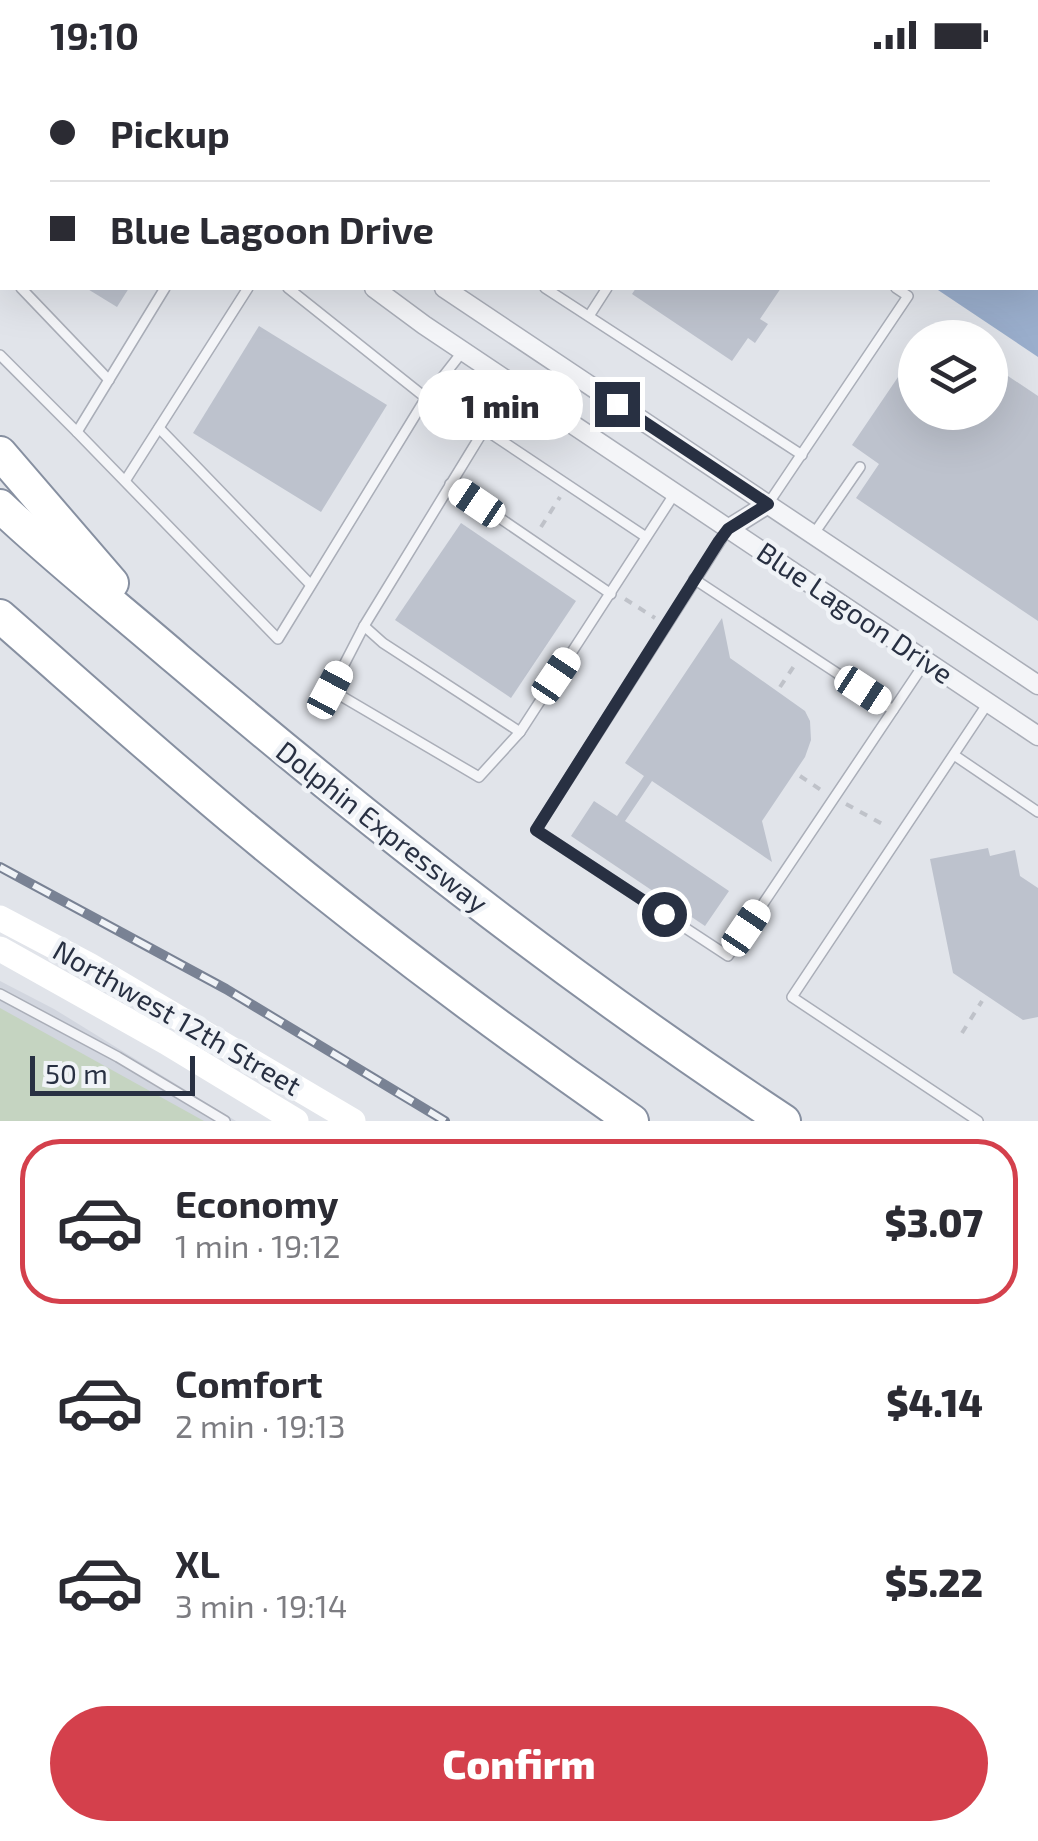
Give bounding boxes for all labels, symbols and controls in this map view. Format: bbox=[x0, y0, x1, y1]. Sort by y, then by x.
text: 19:10 bbox=[50, 12, 139, 58]
text: Pickup bbox=[110, 110, 230, 156]
text: Blue Lagoon Drive bbox=[110, 206, 434, 252]
map controls bbox=[898, 320, 1008, 430]
button: layers bbox=[898, 320, 1008, 430]
callout: 1 min bbox=[417, 369, 582, 439]
route end bbox=[595, 382, 640, 427]
text: 1 min bbox=[461, 386, 540, 424]
car bbox=[444, 474, 510, 532]
street label: Blue Lagoon Drive bbox=[751, 534, 960, 690]
car bbox=[527, 643, 585, 709]
car bbox=[303, 656, 357, 724]
car bbox=[830, 661, 896, 719]
street label: Dolphin Expressway bbox=[270, 733, 495, 919]
route start bbox=[642, 892, 687, 937]
car bbox=[717, 895, 775, 961]
street label: Northwest 12th Street bbox=[47, 932, 308, 1102]
scale bar bbox=[30, 1051, 195, 1096]
text: 50 m bbox=[45, 1056, 108, 1090]
icon: car bbox=[55, 1177, 145, 1267]
text: Economy bbox=[175, 1180, 339, 1226]
text: $3.07 bbox=[884, 1199, 983, 1245]
text: 1 min · 19:12 bbox=[175, 1226, 341, 1264]
icon: car bbox=[55, 1357, 145, 1447]
text: Comfort bbox=[175, 1360, 323, 1406]
text: $4.14 bbox=[886, 1379, 983, 1425]
text: 2 min · 19:13 bbox=[175, 1406, 346, 1444]
icon: car bbox=[55, 1537, 145, 1627]
text: XL bbox=[175, 1540, 220, 1586]
text: $5.22 bbox=[885, 1559, 983, 1605]
text: 3 min · 19:14 bbox=[175, 1586, 347, 1624]
button: Confirm bbox=[50, 1706, 988, 1821]

